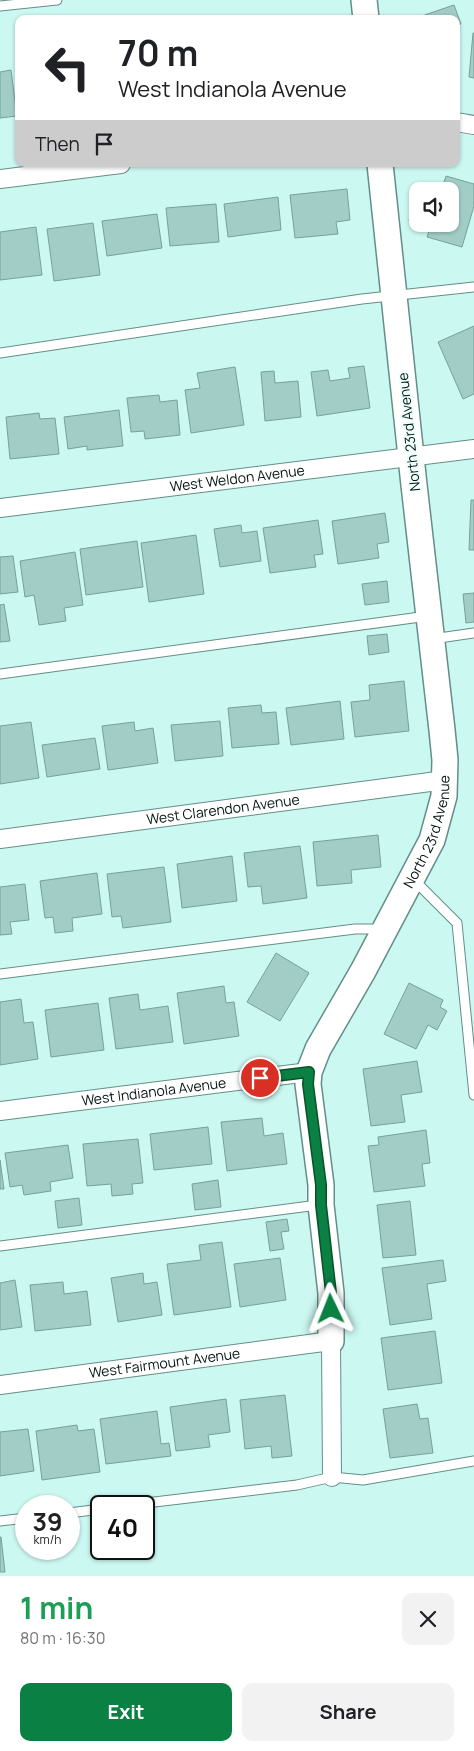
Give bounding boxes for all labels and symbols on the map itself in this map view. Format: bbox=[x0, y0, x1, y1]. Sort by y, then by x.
street label: North 23rd Avenue bbox=[393, 372, 424, 492]
street label: West Weldon Avenue bbox=[169, 460, 306, 496]
street label: North 23rd Avenue bbox=[398, 775, 454, 891]
street label: West Clarendon Avenue bbox=[145, 789, 301, 828]
pin bbox=[239, 1057, 281, 1099]
street label: West Indianola Avenue bbox=[80, 1073, 227, 1110]
position arrow bbox=[304, 1282, 356, 1334]
street label: West Fairmount Avenue bbox=[88, 1343, 241, 1382]
speed limit sign: 40 bbox=[90, 1495, 155, 1560]

